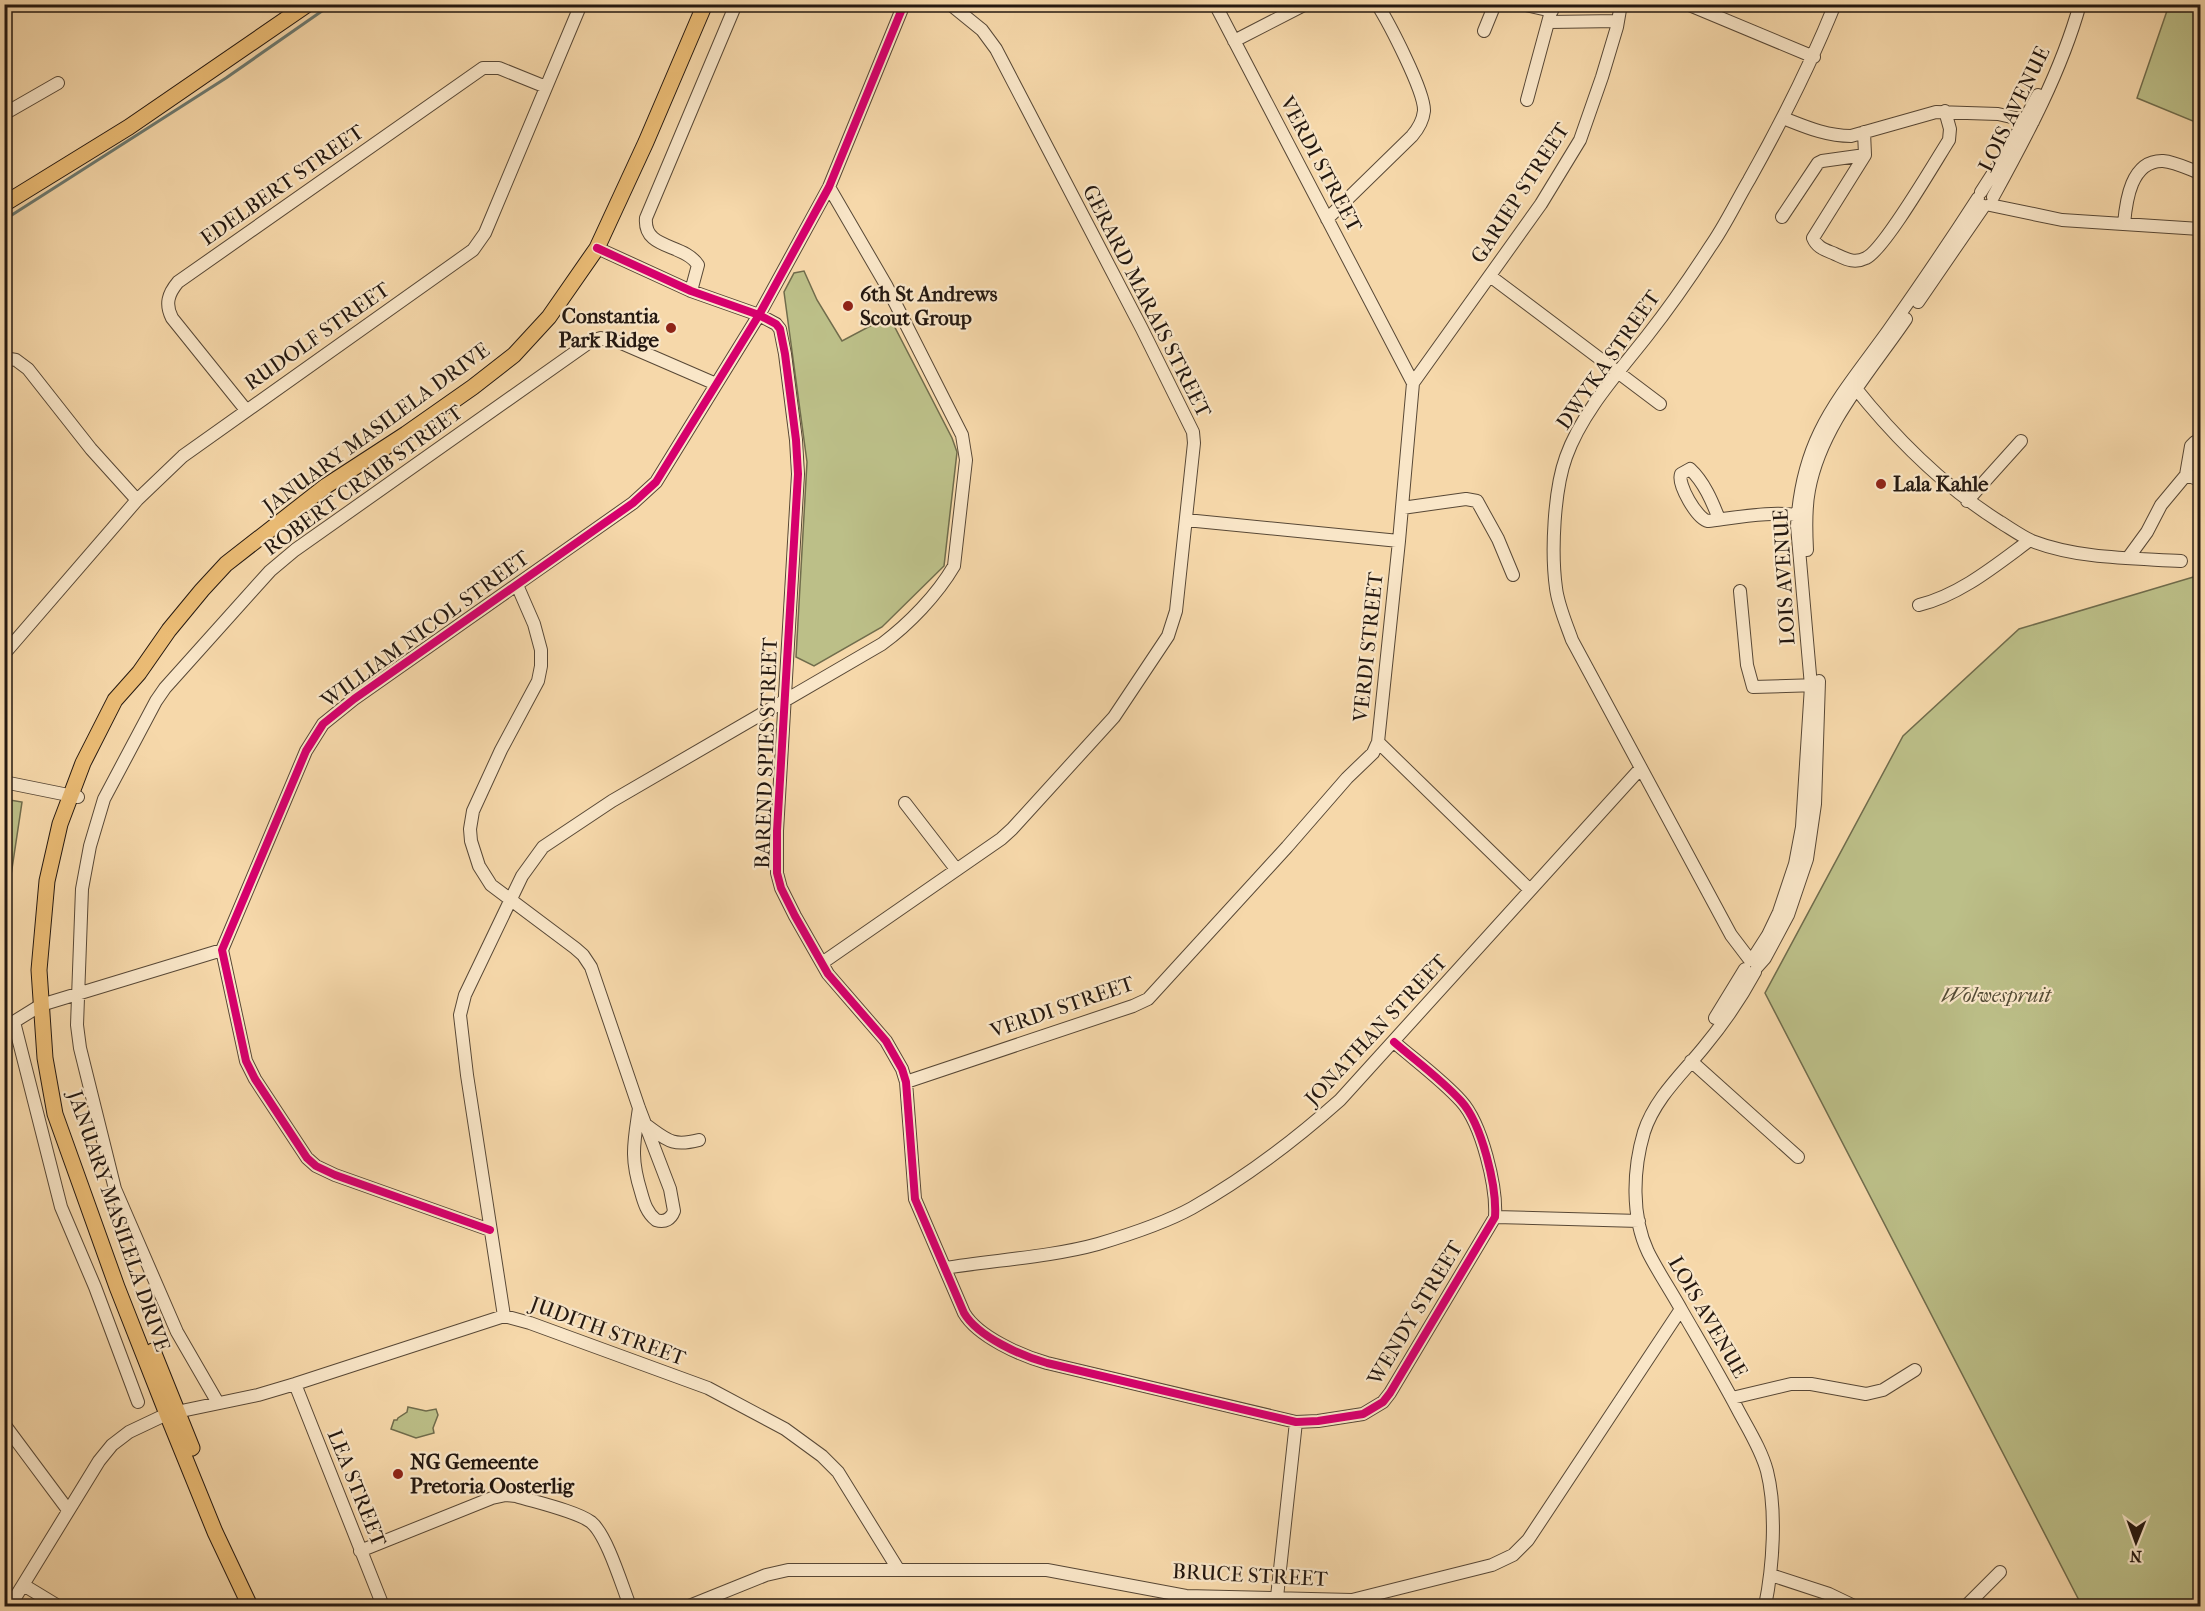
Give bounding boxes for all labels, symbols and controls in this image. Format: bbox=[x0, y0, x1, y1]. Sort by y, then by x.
street label: LOIS AVENUE bbox=[1973, 42, 2055, 176]
street label: VERDI STREET bbox=[1275, 91, 1367, 237]
street label: GARIEP STREET bbox=[1466, 118, 1575, 267]
street label: EDELBERT STREET bbox=[196, 119, 369, 250]
street label: GERARD MARAIS STREET bbox=[1078, 181, 1217, 422]
street label: RUDOLF STREET bbox=[240, 276, 395, 395]
place label: 6th St Andrews Scout Group bbox=[860, 282, 998, 330]
street label: DWYKA STREET bbox=[1551, 285, 1665, 434]
marker: 6th St Andrews Scout Group bbox=[841, 299, 855, 313]
place label: Constantia Park Ridge bbox=[558, 304, 660, 352]
marker: Constantia Park Ridge bbox=[664, 321, 678, 335]
street label: JANUARY MASILELA DRIVE bbox=[256, 338, 494, 519]
street label: ROBERT CRAIB STREET bbox=[259, 399, 468, 560]
place label: Lala Kahle bbox=[1893, 472, 1989, 496]
marker: Lala Kahle bbox=[1874, 477, 1888, 491]
street label: LOIS AVENUE bbox=[1768, 508, 1800, 646]
street label: WILLIAM NICOL STREET bbox=[316, 545, 534, 713]
street label: VERDI STREET bbox=[1348, 570, 1388, 724]
street label: BAREND SPIES STREET bbox=[750, 636, 782, 869]
street label: JONATHAN STREET bbox=[1299, 949, 1453, 1112]
street label: VERDI STREET bbox=[986, 971, 1138, 1043]
park label: Wolwespruit bbox=[1941, 983, 2052, 1007]
street label: JANUARY MASILELA DRIVE bbox=[62, 1086, 175, 1355]
street label: WENDY STREET bbox=[1362, 1236, 1468, 1390]
street label: LOIS AVENUE bbox=[1663, 1252, 1753, 1382]
street label: JUDITH STREET bbox=[525, 1291, 690, 1371]
street label: LEA STREET bbox=[323, 1426, 392, 1551]
place label: NG Gemeente Pretoria Oosterlig bbox=[410, 1450, 575, 1498]
marker: NG Gemeente Pretoria Oosterlig bbox=[391, 1467, 405, 1481]
north arrow bbox=[2106, 1512, 2166, 1572]
text: N bbox=[2129, 1547, 2142, 1566]
street label: BRUCE STREET bbox=[1172, 1559, 1329, 1591]

